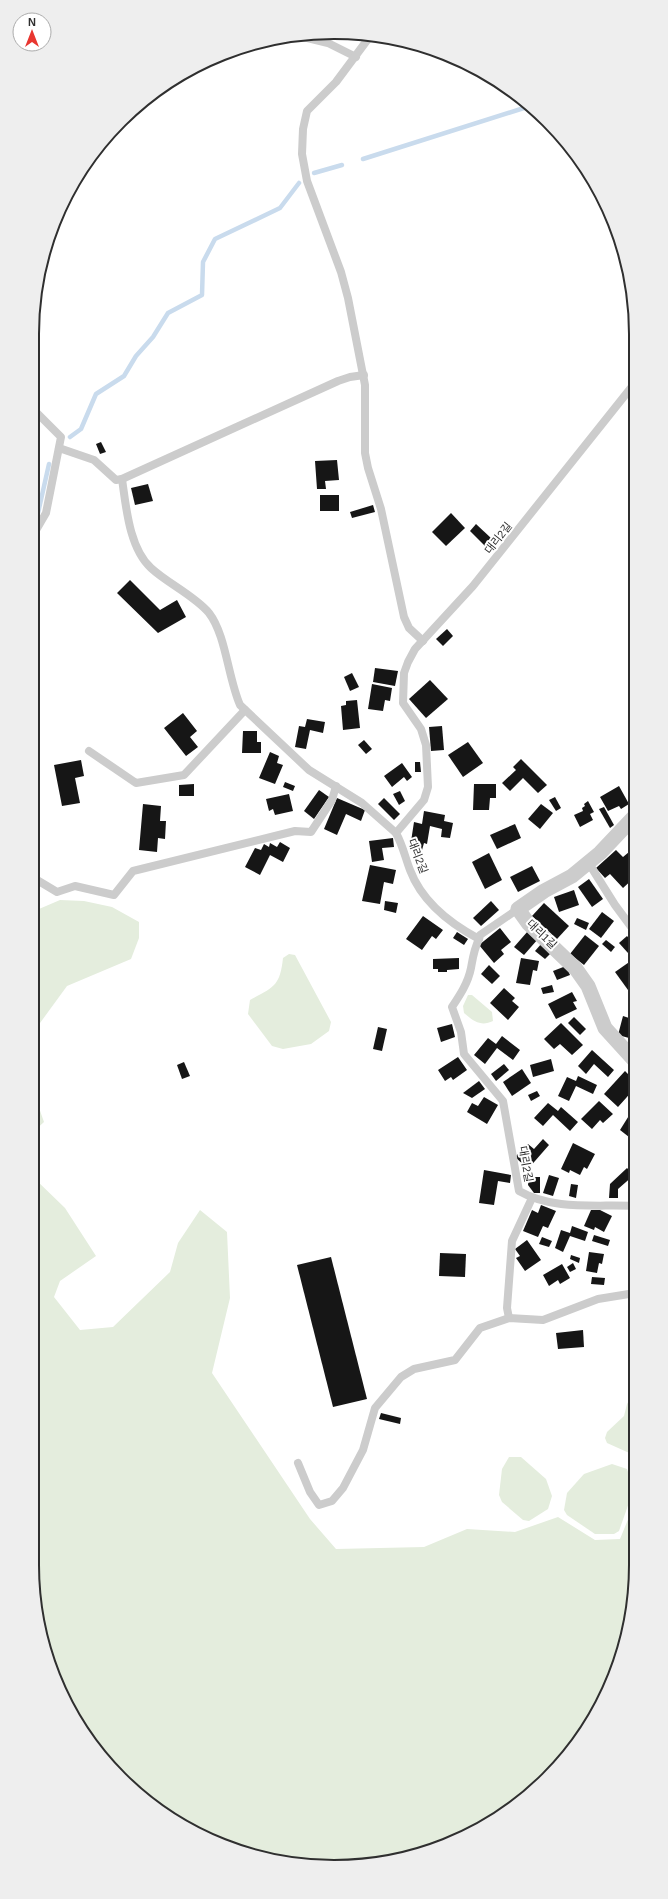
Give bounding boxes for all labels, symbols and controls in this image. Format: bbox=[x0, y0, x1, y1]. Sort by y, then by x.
north arrow bbox=[12, 12, 52, 52]
text: N bbox=[28, 16, 36, 28]
street label: 대리2길 bbox=[482, 520, 514, 556]
street label: 대리2길 bbox=[406, 837, 430, 875]
street label: 대리1길 bbox=[525, 917, 559, 951]
street label: 대리2길 bbox=[517, 1145, 535, 1183]

